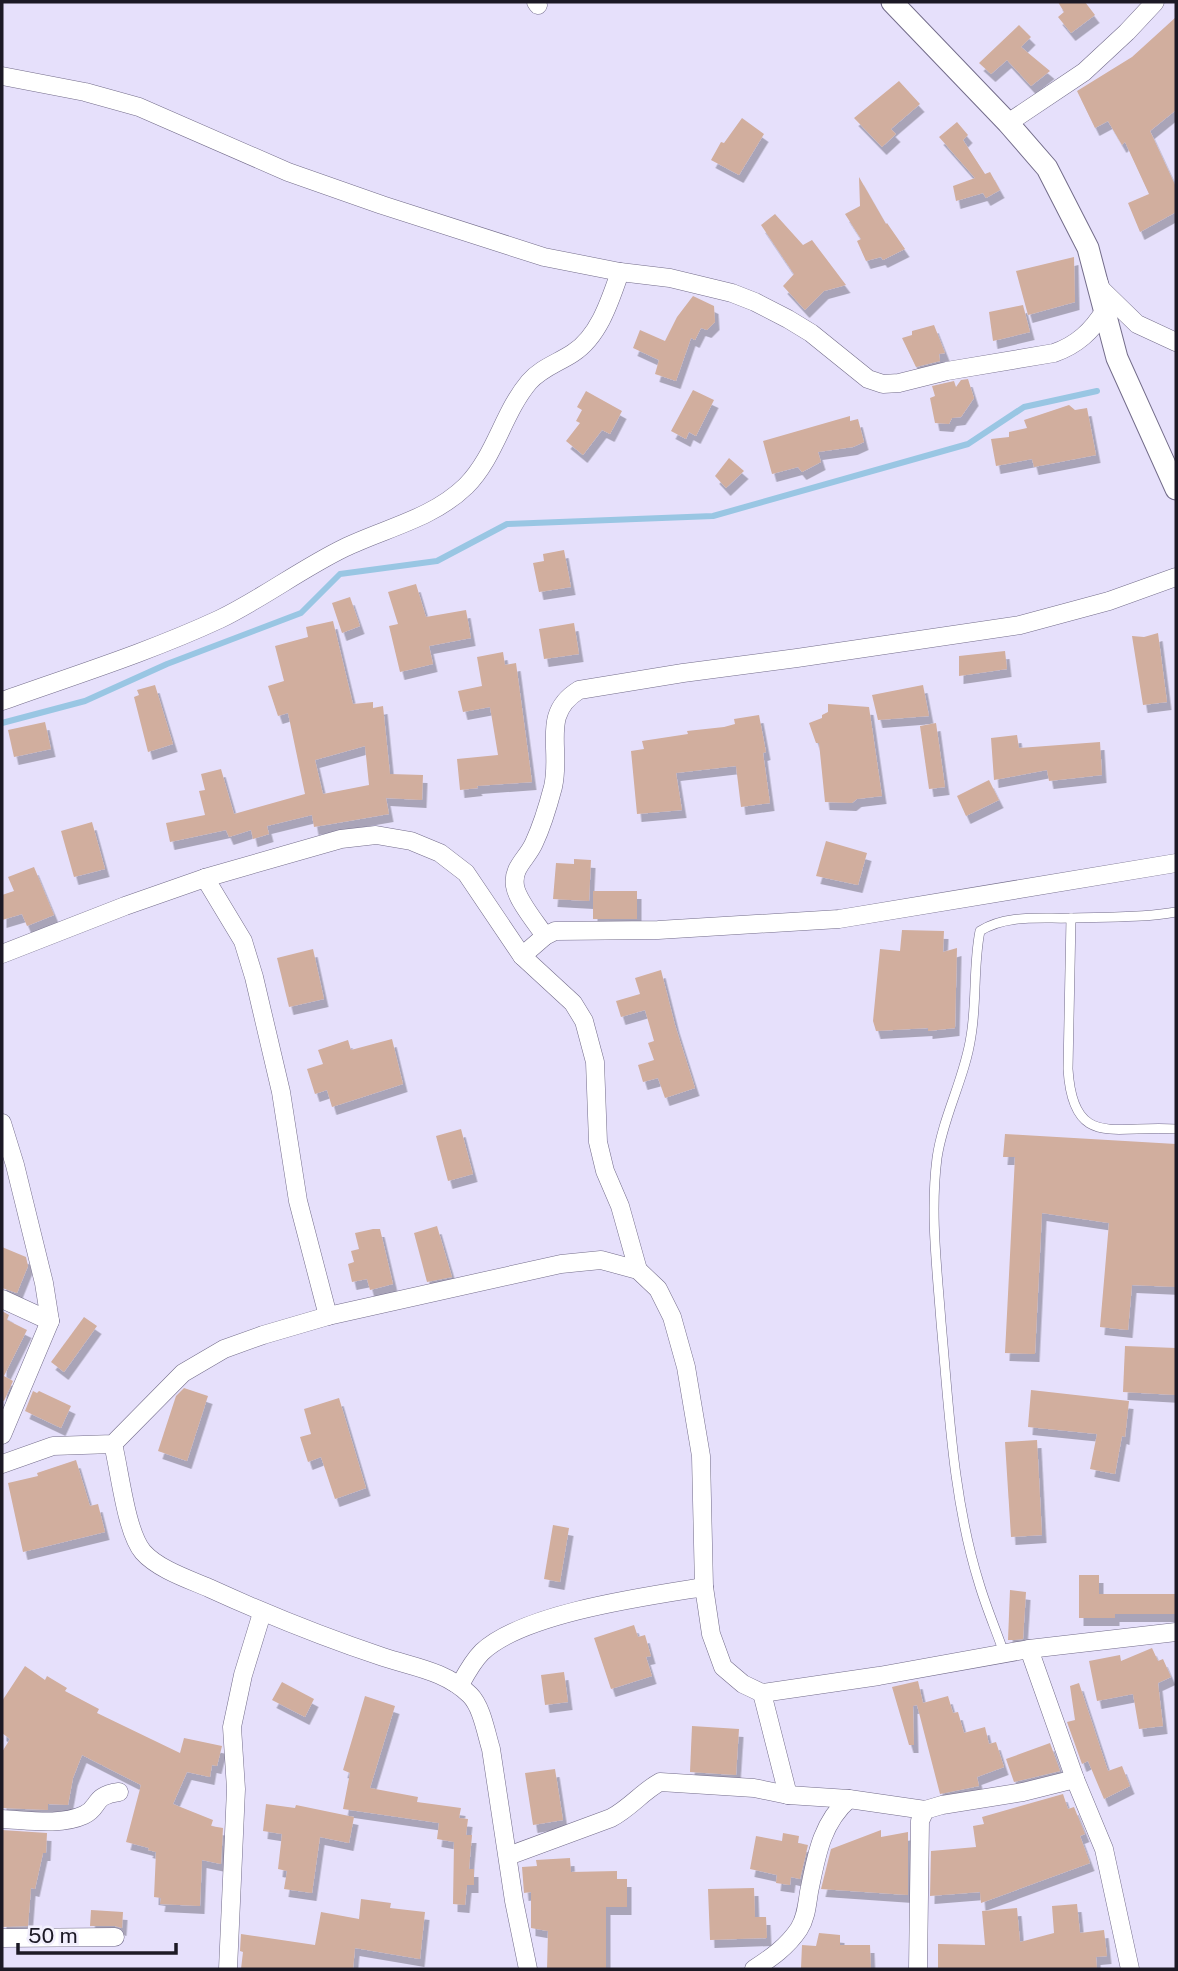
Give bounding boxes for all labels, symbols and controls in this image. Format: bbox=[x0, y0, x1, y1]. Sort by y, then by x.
scale bar bbox=[18, 1912, 175, 1956]
text: 50 m bbox=[28, 1923, 78, 1948]

